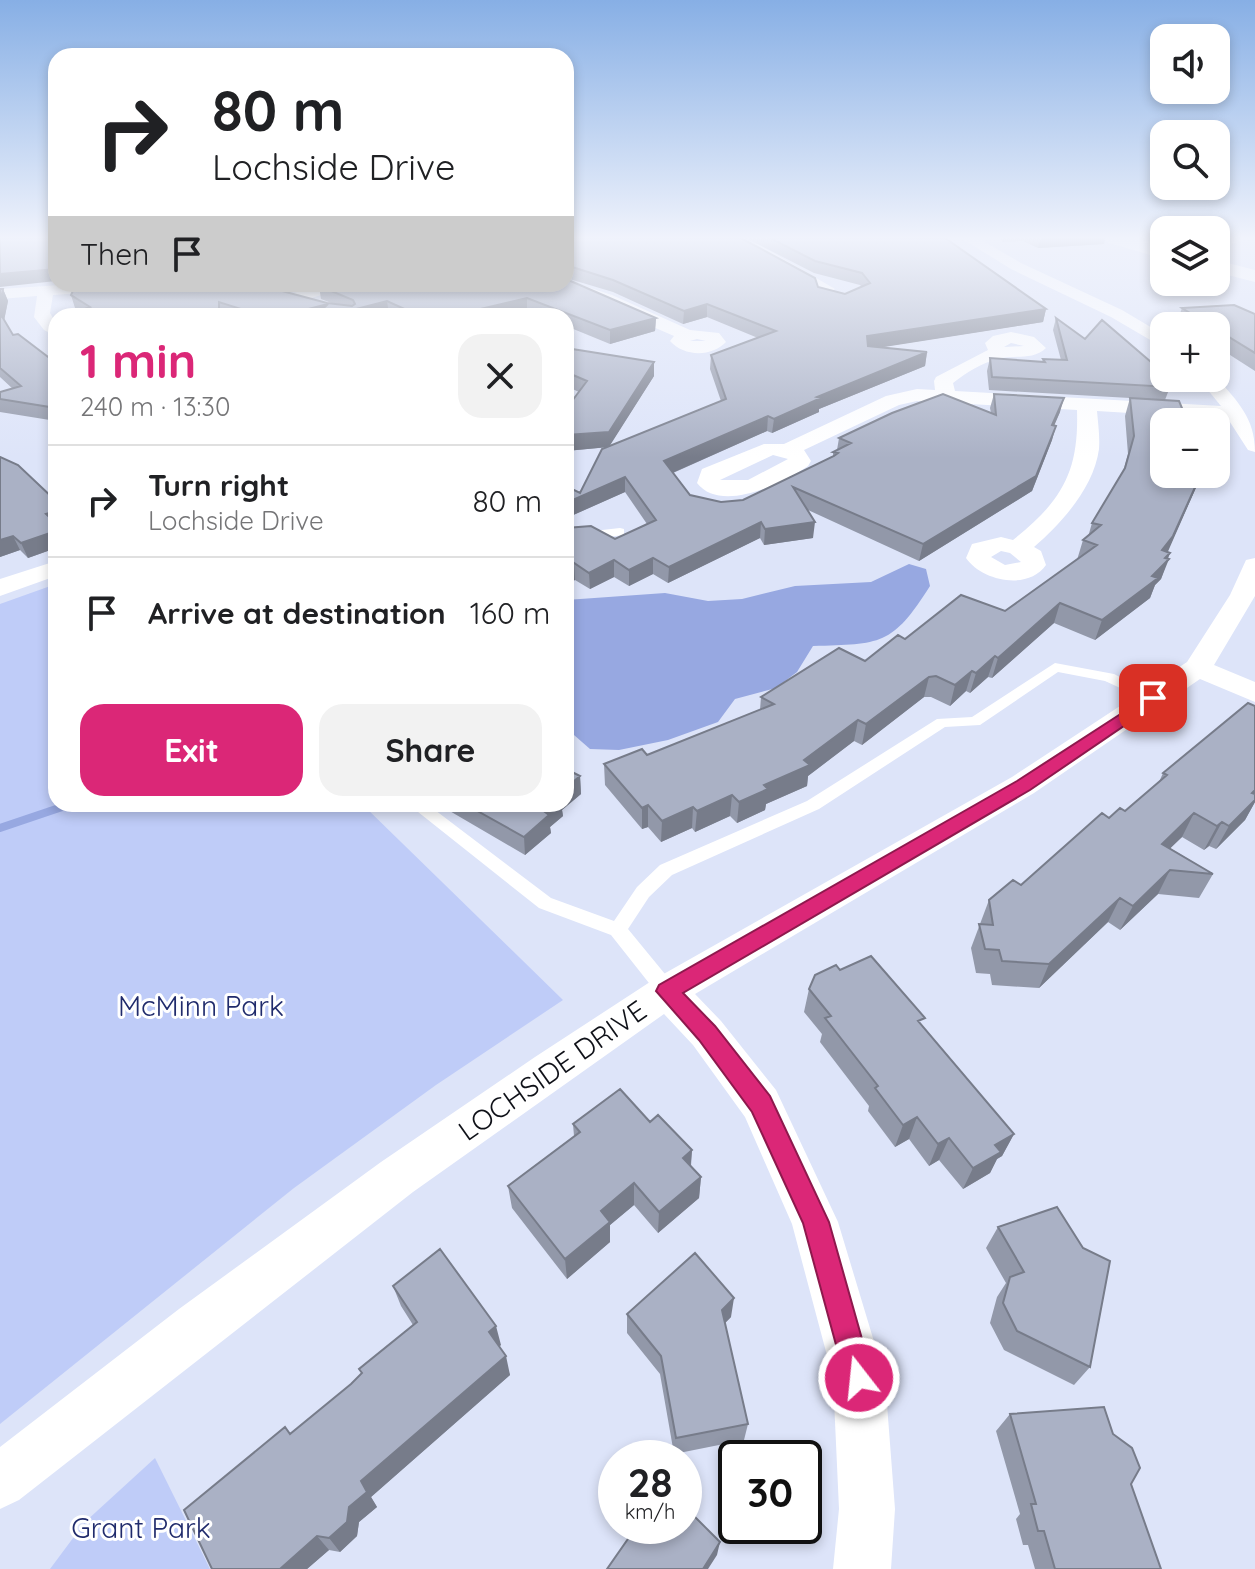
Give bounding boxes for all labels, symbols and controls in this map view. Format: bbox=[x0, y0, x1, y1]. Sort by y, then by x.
map controls bbox=[1150, 24, 1230, 488]
button: sound bbox=[1150, 24, 1230, 104]
text: 80 m bbox=[212, 75, 344, 145]
icon: right bbox=[80, 80, 184, 184]
button: search bbox=[1150, 120, 1230, 200]
text: Lochside Drive bbox=[212, 144, 455, 189]
button: layers bbox=[1150, 216, 1230, 296]
icon: arrive bbox=[165, 232, 209, 276]
text: Then bbox=[80, 235, 149, 273]
button: + bbox=[1150, 312, 1230, 392]
text: 1 min bbox=[80, 330, 196, 390]
button: close bbox=[458, 334, 542, 418]
text: 240 m · 13:30 bbox=[80, 390, 230, 423]
button: − bbox=[1150, 408, 1230, 488]
text: Turn right bbox=[148, 466, 289, 504]
icon: right bbox=[80, 479, 124, 523]
text: 80 m bbox=[472, 482, 542, 520]
text: Lochside Drive bbox=[148, 504, 324, 537]
icon: arrive bbox=[80, 591, 124, 635]
text: Arrive at destination bbox=[148, 594, 446, 632]
text: 160 m bbox=[470, 594, 550, 632]
pin bbox=[1119, 664, 1187, 732]
icon: arrive bbox=[1131, 676, 1175, 720]
button: Exit bbox=[80, 704, 303, 796]
button: Share bbox=[319, 704, 542, 796]
park label: McMinn Park bbox=[118, 988, 284, 1023]
street label: LOCHSIDE DRIVE bbox=[451, 992, 653, 1148]
position arrow bbox=[817, 1336, 901, 1420]
speed limit sign: 30 bbox=[718, 1440, 822, 1544]
text: 28 bbox=[628, 1457, 672, 1507]
text: km/h bbox=[625, 1499, 675, 1524]
park label: Grant Park bbox=[71, 1510, 211, 1545]

